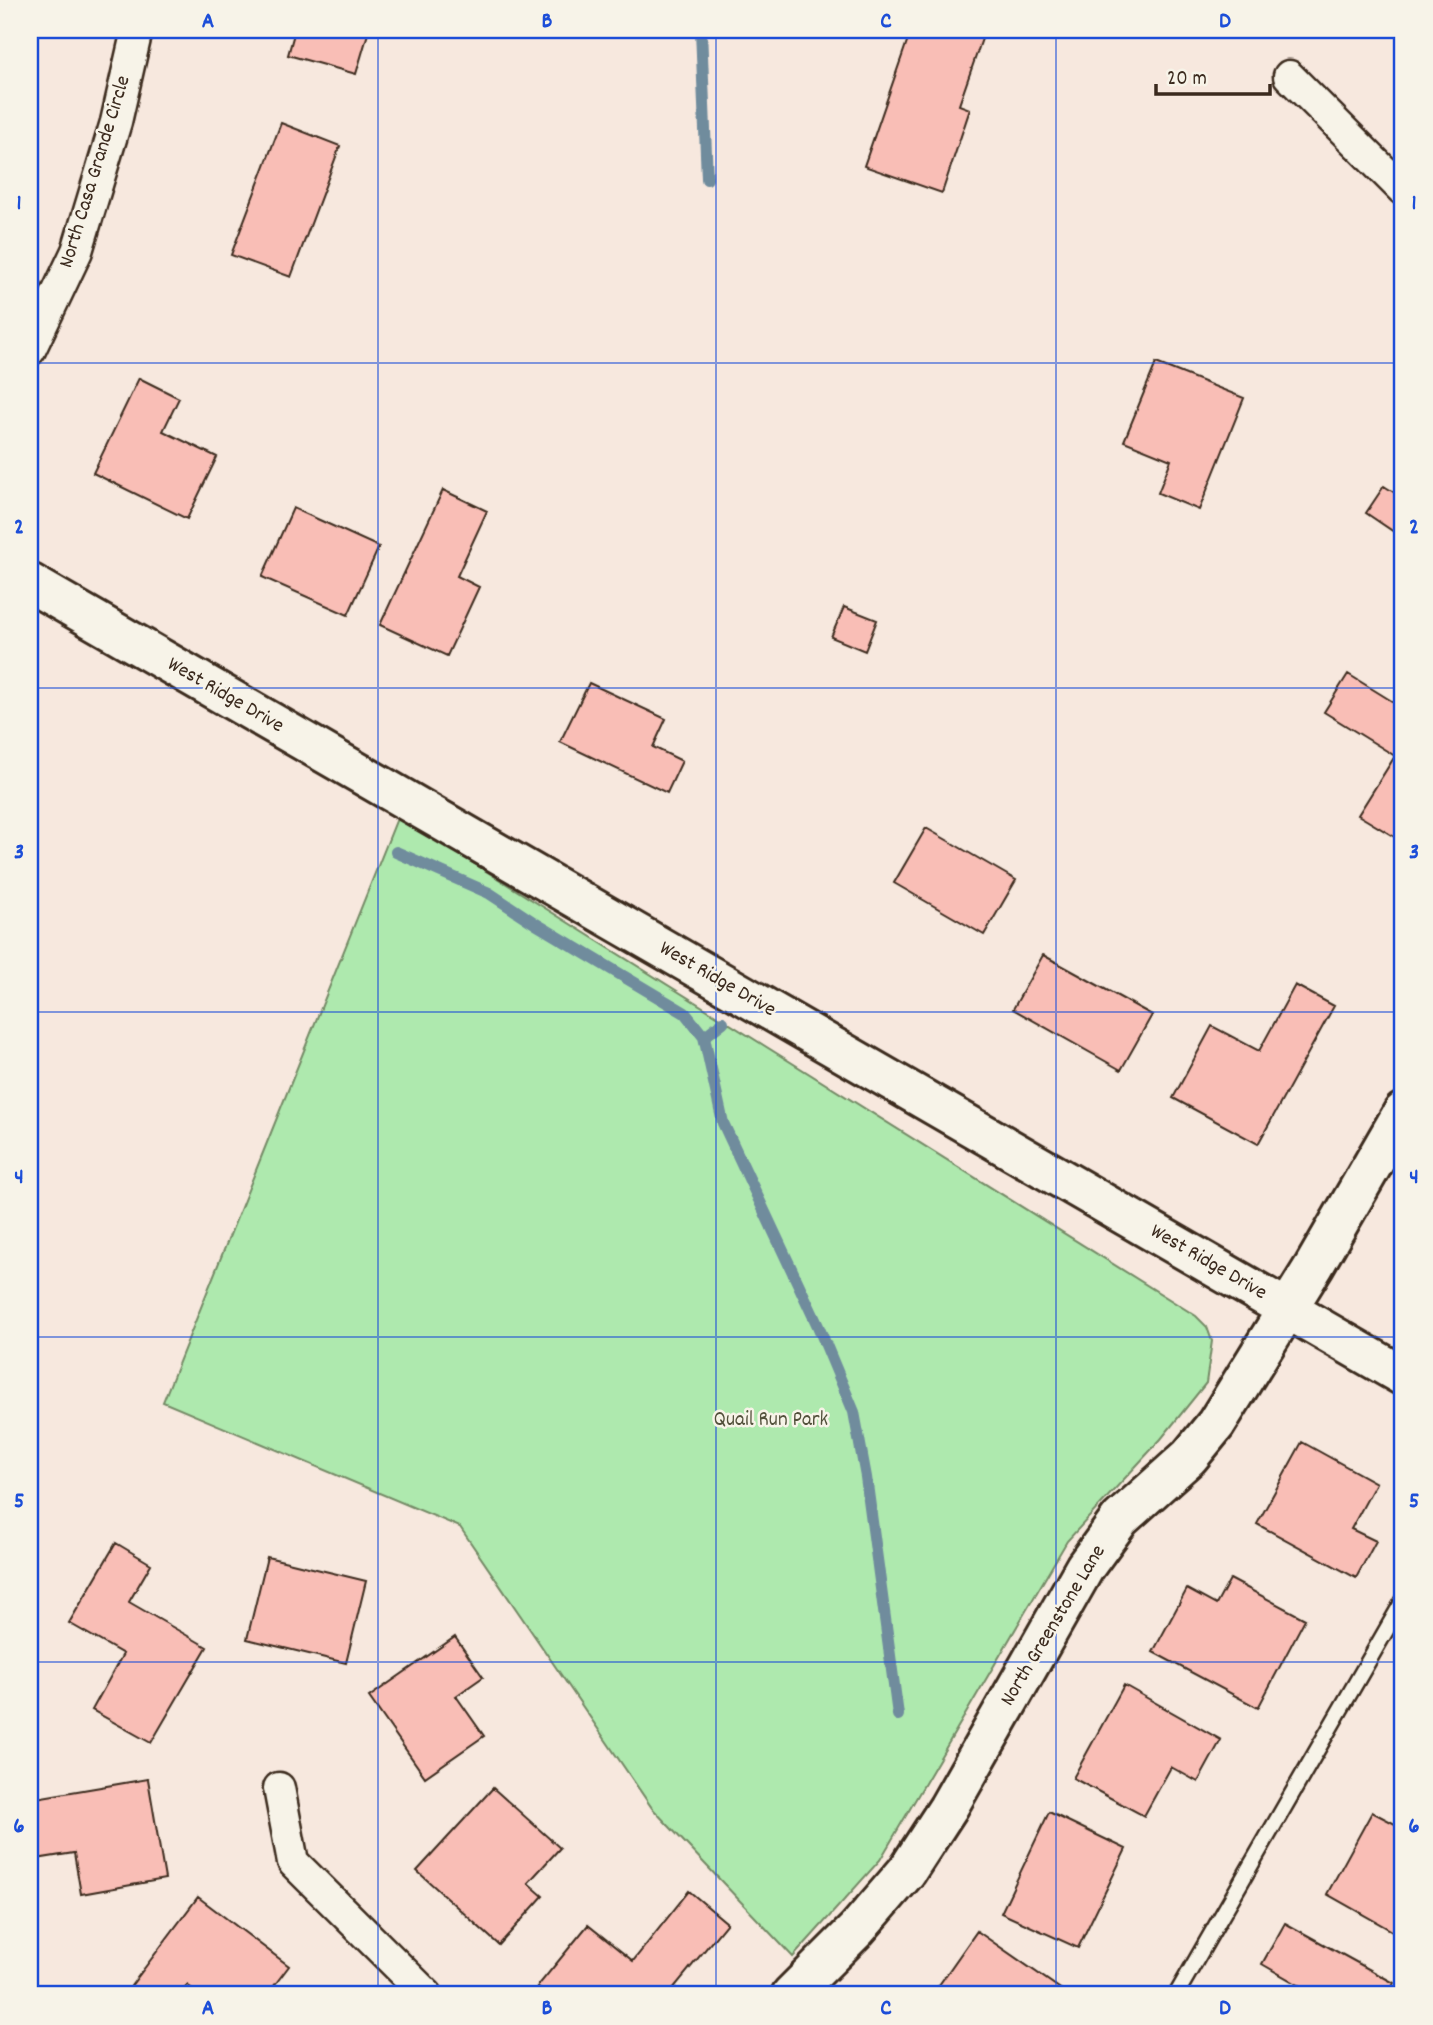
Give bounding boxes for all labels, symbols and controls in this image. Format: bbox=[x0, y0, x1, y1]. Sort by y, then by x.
text: A bbox=[202, 6, 214, 39]
text: B bbox=[542, 6, 553, 39]
text: C bbox=[880, 6, 892, 39]
text: D bbox=[1219, 6, 1231, 39]
scale bar bbox=[1156, 52, 1270, 96]
text: 20 m bbox=[1167, 65, 1207, 95]
street label: North Casa Grande Circle bbox=[52, 72, 140, 272]
text: 1 bbox=[16, 188, 22, 221]
text: 1 bbox=[1411, 188, 1417, 221]
text: 2 bbox=[14, 512, 24, 545]
text: 2 bbox=[1409, 512, 1419, 545]
street label: West Ridge Drive bbox=[161, 650, 289, 742]
text: 3 bbox=[14, 837, 24, 870]
text: 3 bbox=[1409, 837, 1419, 870]
street label: West Ridge Drive bbox=[653, 934, 781, 1026]
text: 4 bbox=[14, 1162, 24, 1195]
text: 4 bbox=[1409, 1162, 1419, 1195]
street label: West Ridge Drive bbox=[1144, 1217, 1272, 1309]
park label: Quail Run Park bbox=[714, 1406, 828, 1436]
text: 5 bbox=[14, 1486, 24, 1519]
text: 5 bbox=[1409, 1486, 1419, 1519]
street label: North Greenstone Lane bbox=[994, 1540, 1114, 1712]
text: 6 bbox=[13, 1811, 25, 1844]
text: 6 bbox=[1408, 1811, 1420, 1844]
text: A bbox=[202, 1993, 214, 2025]
text: B bbox=[542, 1993, 553, 2025]
text: C bbox=[880, 1993, 892, 2025]
text: D bbox=[1219, 1993, 1231, 2025]

